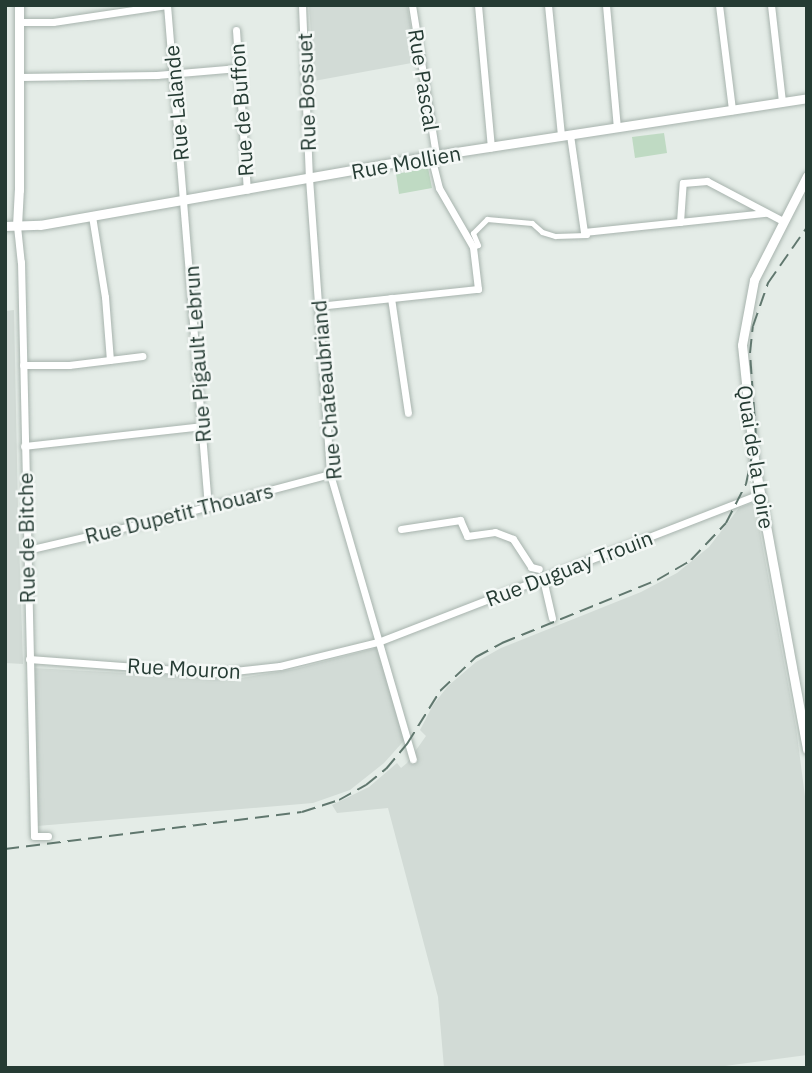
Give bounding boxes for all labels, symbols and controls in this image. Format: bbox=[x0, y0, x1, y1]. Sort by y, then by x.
street label: Rue Pascal bbox=[403, 27, 445, 133]
street label: Rue Bossuet bbox=[291, 32, 321, 152]
street label: Rue de Buffon bbox=[224, 43, 258, 177]
street label: Rue Lalande bbox=[158, 44, 194, 162]
street label: Rue Mollien bbox=[349, 140, 463, 184]
street label: Rue Pigault Lebrun bbox=[178, 265, 216, 443]
street label: Rue Chateaubriand bbox=[306, 299, 346, 481]
street label: Quai de la Loire bbox=[732, 383, 780, 531]
street label: Rue de Bitche bbox=[12, 472, 40, 604]
street label: Rue Dupetit Thouars bbox=[82, 477, 276, 549]
street label: Rue Duguay Trouin bbox=[482, 525, 656, 611]
street label: Rue Mouron bbox=[126, 652, 242, 684]

